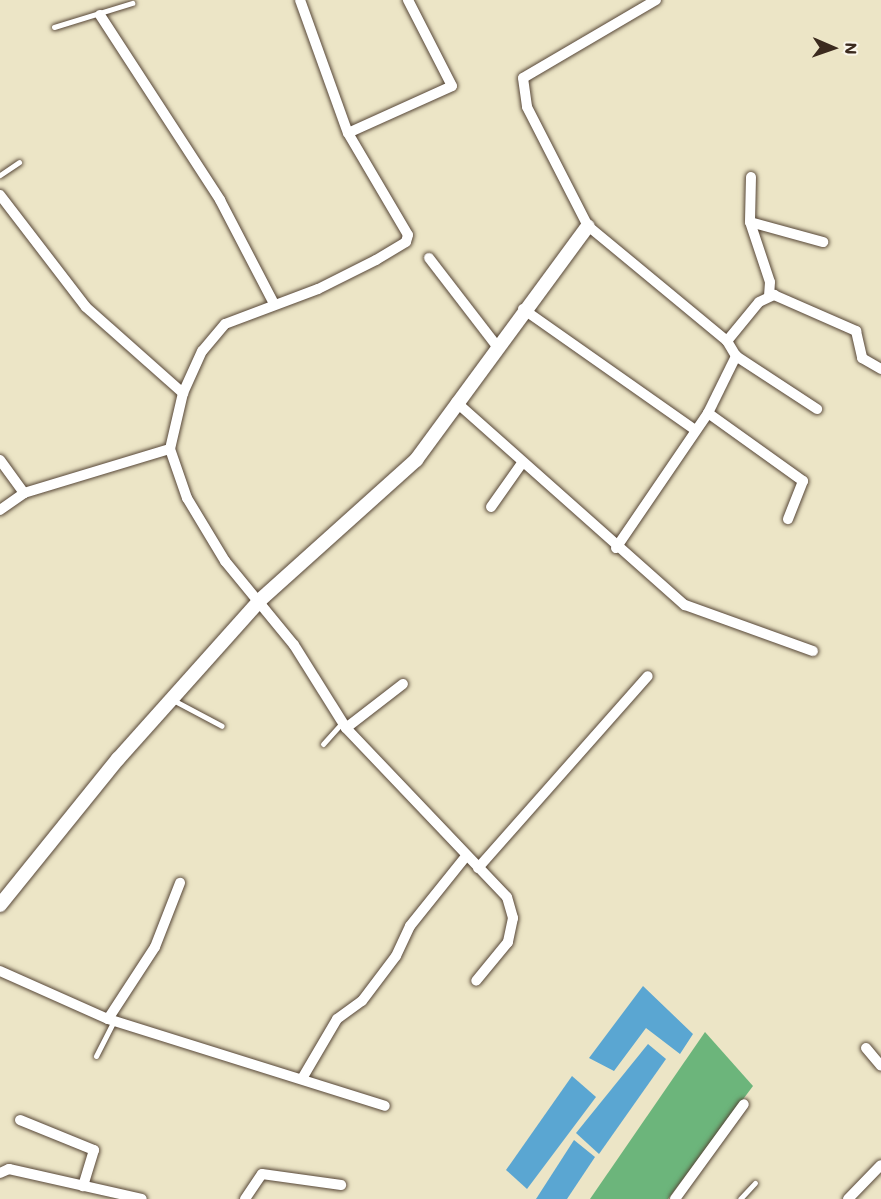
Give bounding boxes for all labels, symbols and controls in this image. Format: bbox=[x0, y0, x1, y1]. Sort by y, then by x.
north arrow bbox=[803, 18, 863, 78]
text: N bbox=[841, 42, 862, 55]

